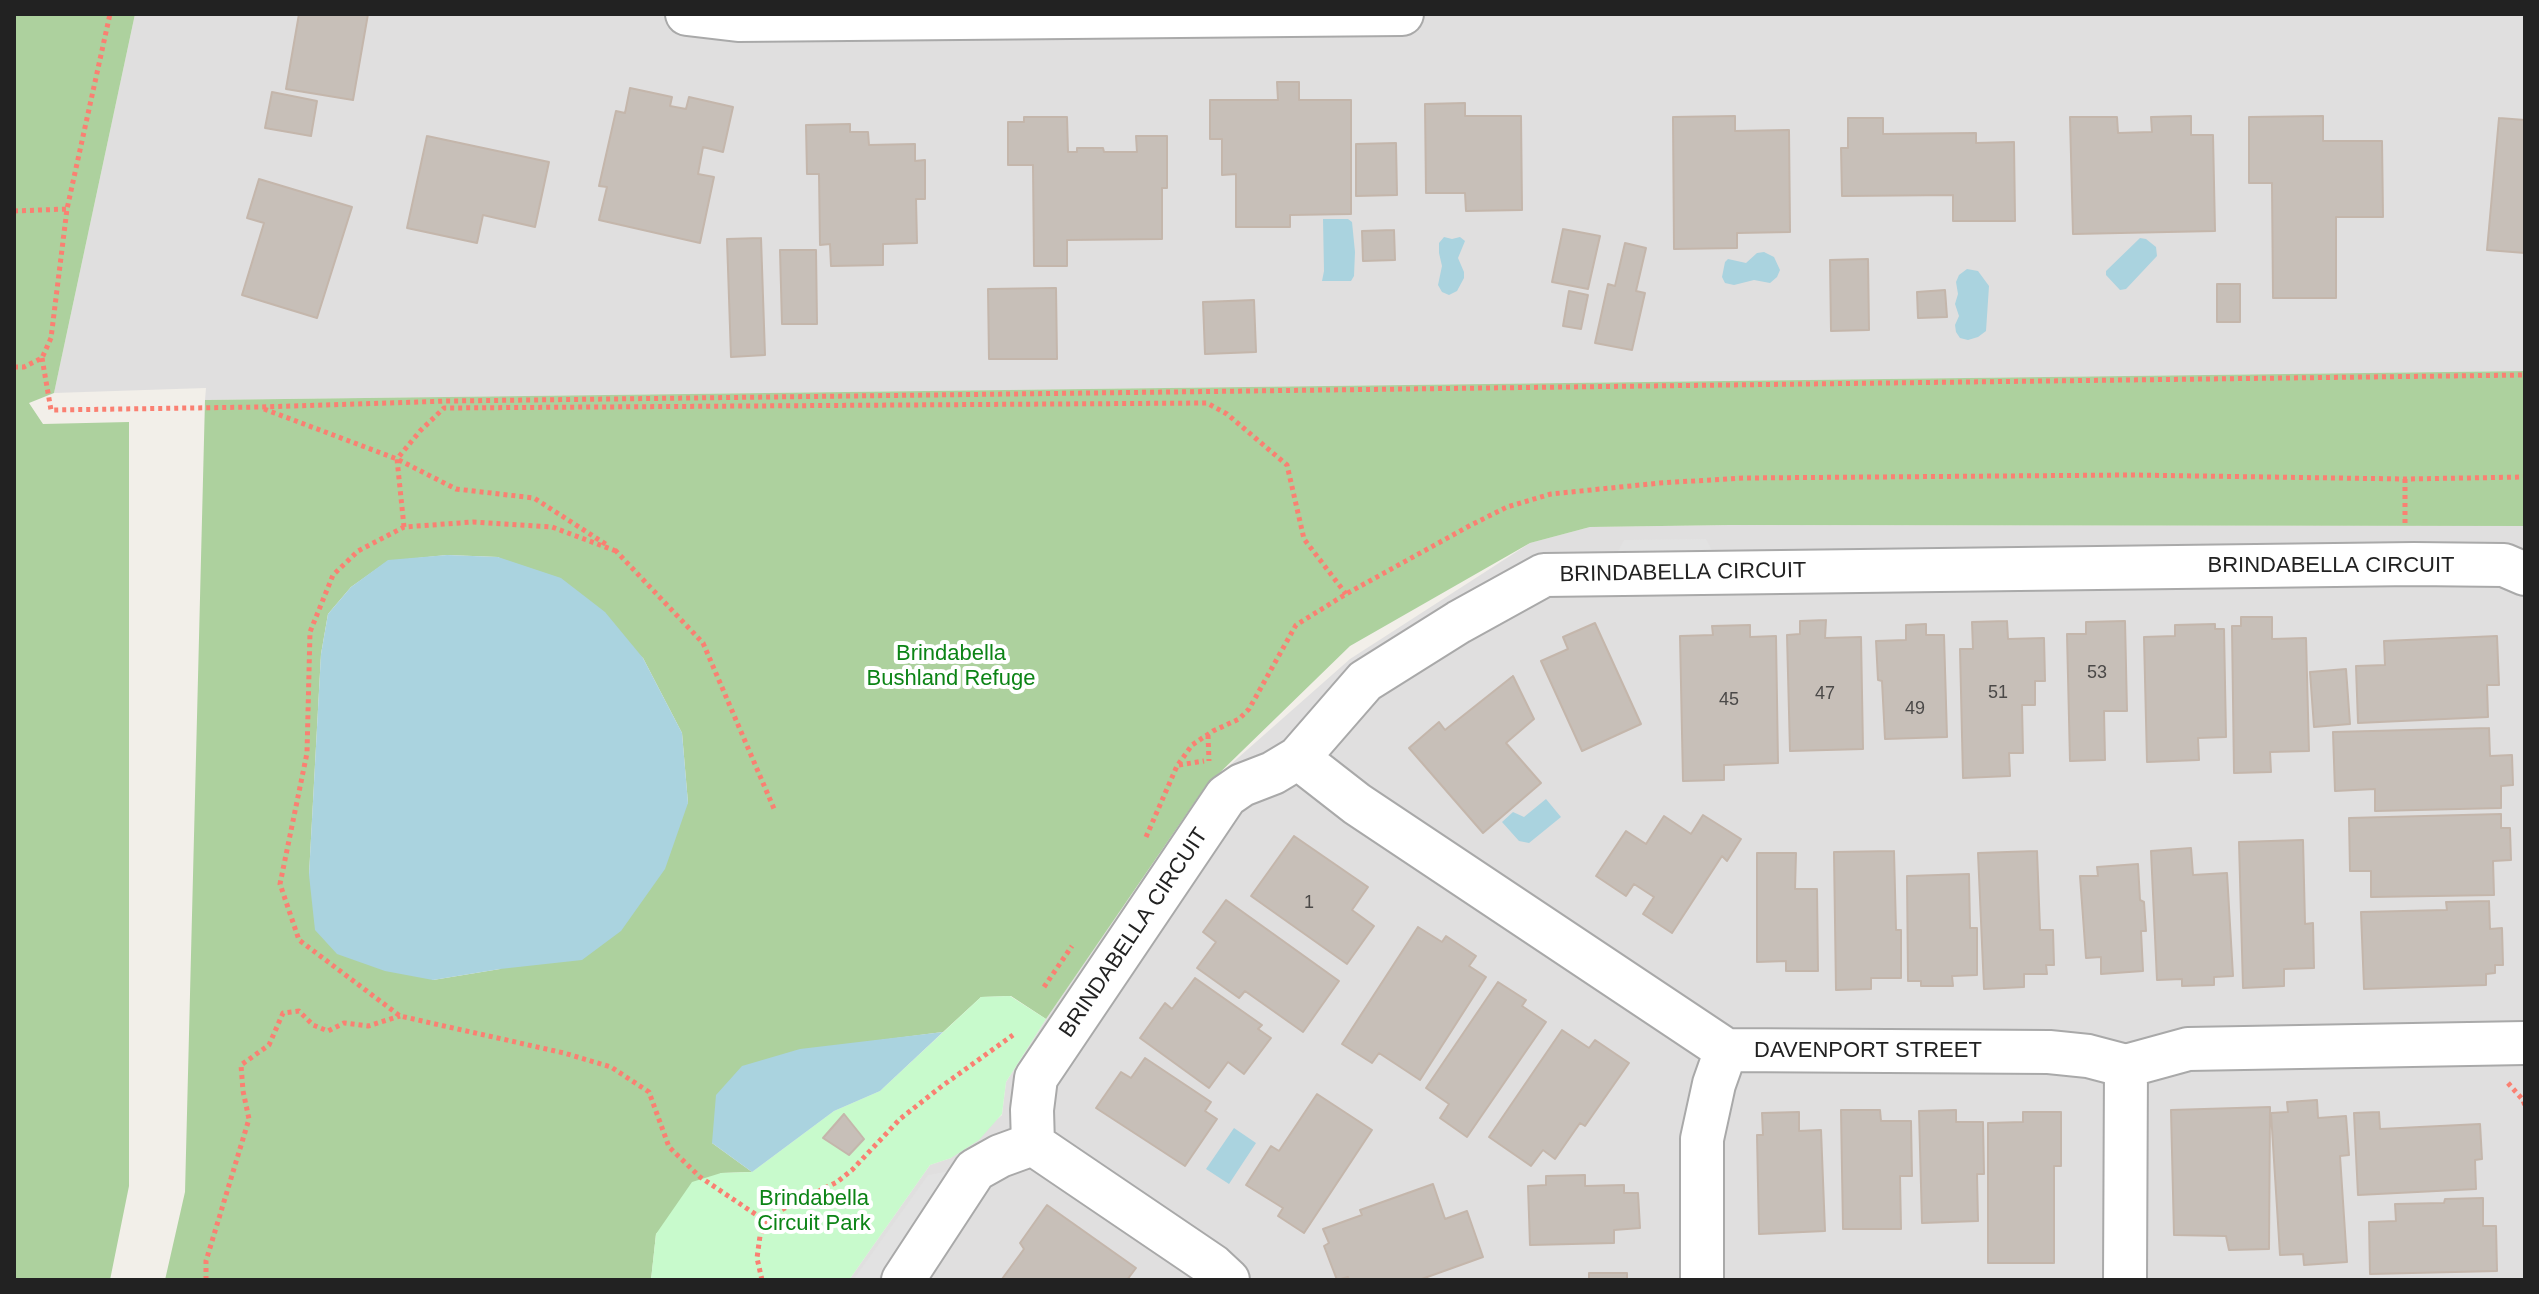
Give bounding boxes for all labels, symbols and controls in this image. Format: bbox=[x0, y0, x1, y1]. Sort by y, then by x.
street label: BRINDABELLA CIRCUIT bbox=[2208, 553, 2454, 579]
street label: BRINDABELLA CIRCUIT bbox=[1559, 558, 1807, 588]
park label: Brindabella Bushland Refuge bbox=[867, 641, 1035, 692]
house number: 53 bbox=[2087, 662, 2107, 684]
house number: 51 bbox=[1988, 682, 2008, 704]
house number: 47 bbox=[1815, 683, 1835, 705]
house number: 45 bbox=[1719, 689, 1739, 711]
house number: 49 bbox=[1905, 698, 1925, 720]
street label: BRINDABELLA CIRCUIT bbox=[1054, 823, 1214, 1043]
house number: 1 bbox=[1304, 892, 1314, 914]
street label: DAVENPORT STREET bbox=[1754, 1038, 1982, 1064]
park label: Brindabella Circuit Park bbox=[757, 1186, 871, 1238]

